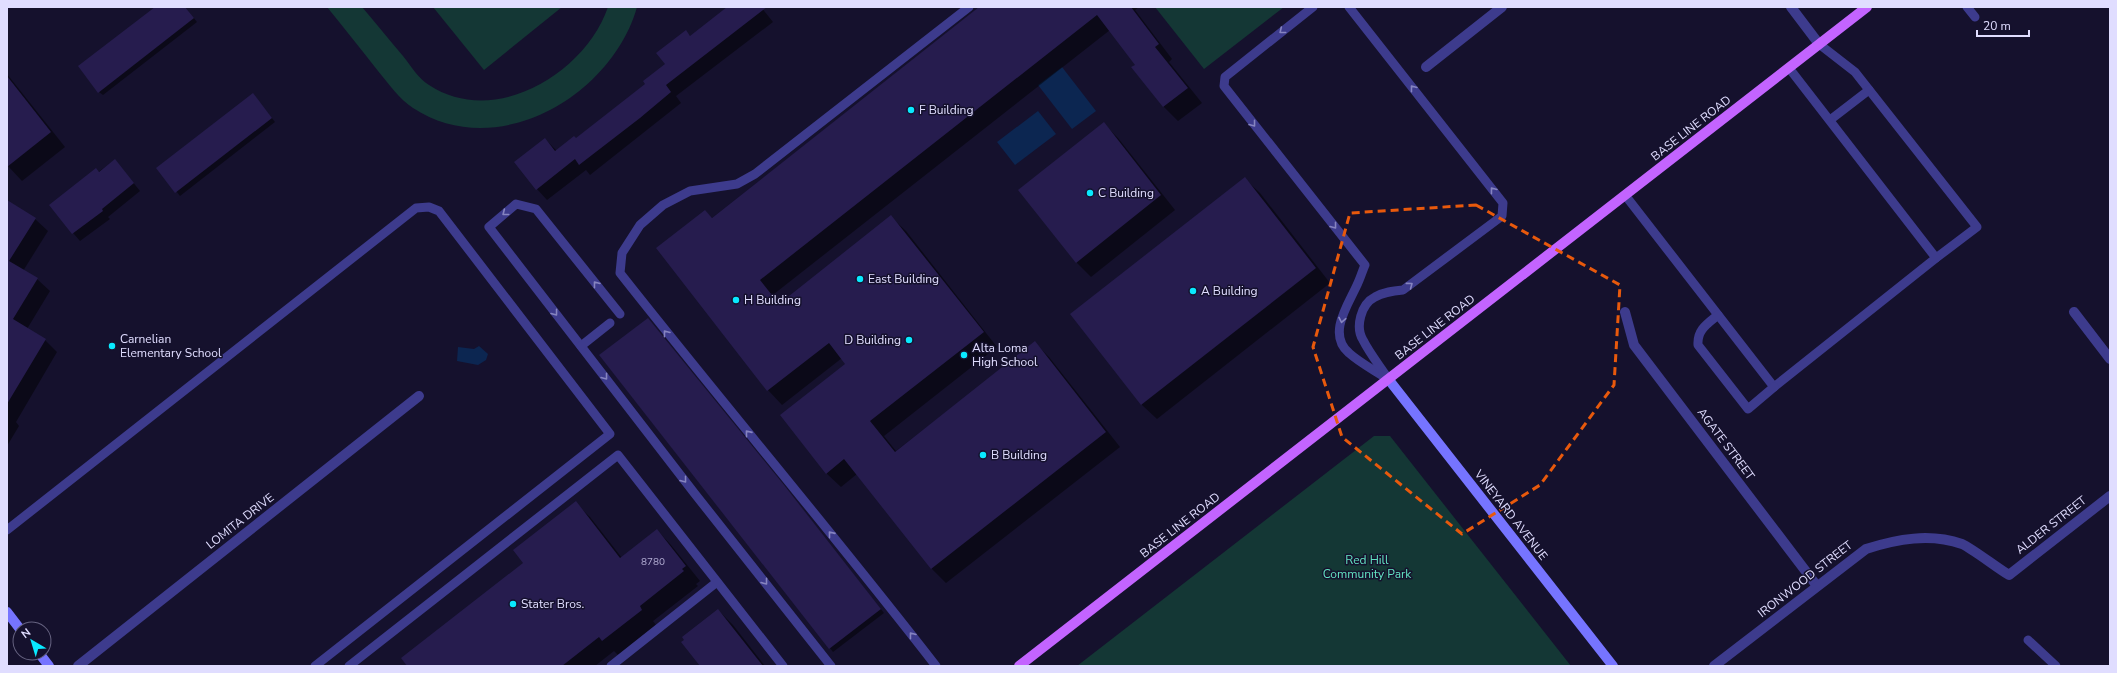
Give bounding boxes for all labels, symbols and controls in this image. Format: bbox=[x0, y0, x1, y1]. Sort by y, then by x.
scale bar bbox=[1977, 12, 2029, 38]
text: 20 m bbox=[1983, 18, 2011, 34]
one-way arrow bbox=[1280, 27, 1287, 34]
one-way arrow bbox=[1410, 85, 1417, 92]
street label: BASE LINE ROAD bbox=[1648, 92, 1734, 164]
place label: F Building bbox=[919, 102, 973, 118]
marker: F Building bbox=[906, 105, 916, 115]
one-way arrow bbox=[1249, 119, 1256, 126]
place label: C Building bbox=[1098, 185, 1154, 201]
marker: C Building bbox=[1085, 188, 1095, 198]
one-way arrow bbox=[1491, 188, 1498, 195]
one-way arrow bbox=[503, 208, 510, 215]
one-way arrow bbox=[1329, 221, 1336, 228]
place label: East Building bbox=[868, 271, 939, 287]
marker: East Building bbox=[855, 274, 865, 284]
one-way arrow bbox=[594, 281, 601, 288]
one-way arrow bbox=[1406, 282, 1413, 289]
place label: A Building bbox=[1201, 283, 1258, 299]
marker: A Building bbox=[1188, 286, 1198, 296]
street label: BASE LINE ROAD bbox=[1392, 291, 1478, 363]
place label: H Building bbox=[744, 292, 801, 308]
marker: H Building bbox=[731, 295, 741, 305]
one-way arrow bbox=[551, 309, 558, 316]
one-way arrow bbox=[1338, 317, 1346, 323]
one-way arrow bbox=[664, 330, 671, 337]
place label: Carnelian Elementary School bbox=[120, 331, 222, 361]
place label: D Building bbox=[844, 332, 901, 348]
marker: D Building bbox=[904, 335, 914, 345]
place label: Alta Loma High School bbox=[972, 340, 1038, 370]
marker: Carnelian Elementary School bbox=[107, 341, 117, 351]
marker: Alta Loma High School bbox=[959, 350, 969, 360]
one-way arrow bbox=[600, 373, 607, 380]
street label: AGATE STREET bbox=[1694, 405, 1759, 484]
one-way arrow bbox=[746, 431, 753, 438]
place label: B Building bbox=[991, 447, 1047, 463]
marker: B Building bbox=[978, 450, 988, 460]
street label: VINEYARD AVENUE bbox=[1470, 466, 1551, 563]
one-way arrow bbox=[679, 476, 687, 483]
street label: LOMITA DRIVE bbox=[203, 489, 277, 553]
street label: BASE LINE ROAD bbox=[1137, 489, 1223, 561]
street label: ALDER STREET bbox=[2012, 492, 2090, 558]
one-way arrow bbox=[829, 531, 836, 538]
street label: IRONWOOD STREET bbox=[1754, 536, 1856, 621]
park label: Red Hill Community Park bbox=[1323, 552, 1412, 582]
house number: 8780 bbox=[641, 555, 665, 569]
one-way arrow bbox=[760, 577, 767, 584]
place label: Stater Bros. bbox=[521, 596, 584, 612]
marker: Stater Bros. bbox=[508, 599, 518, 609]
north arrow bbox=[12, 621, 52, 661]
text: N bbox=[18, 625, 34, 642]
one-way arrow bbox=[910, 633, 917, 640]

